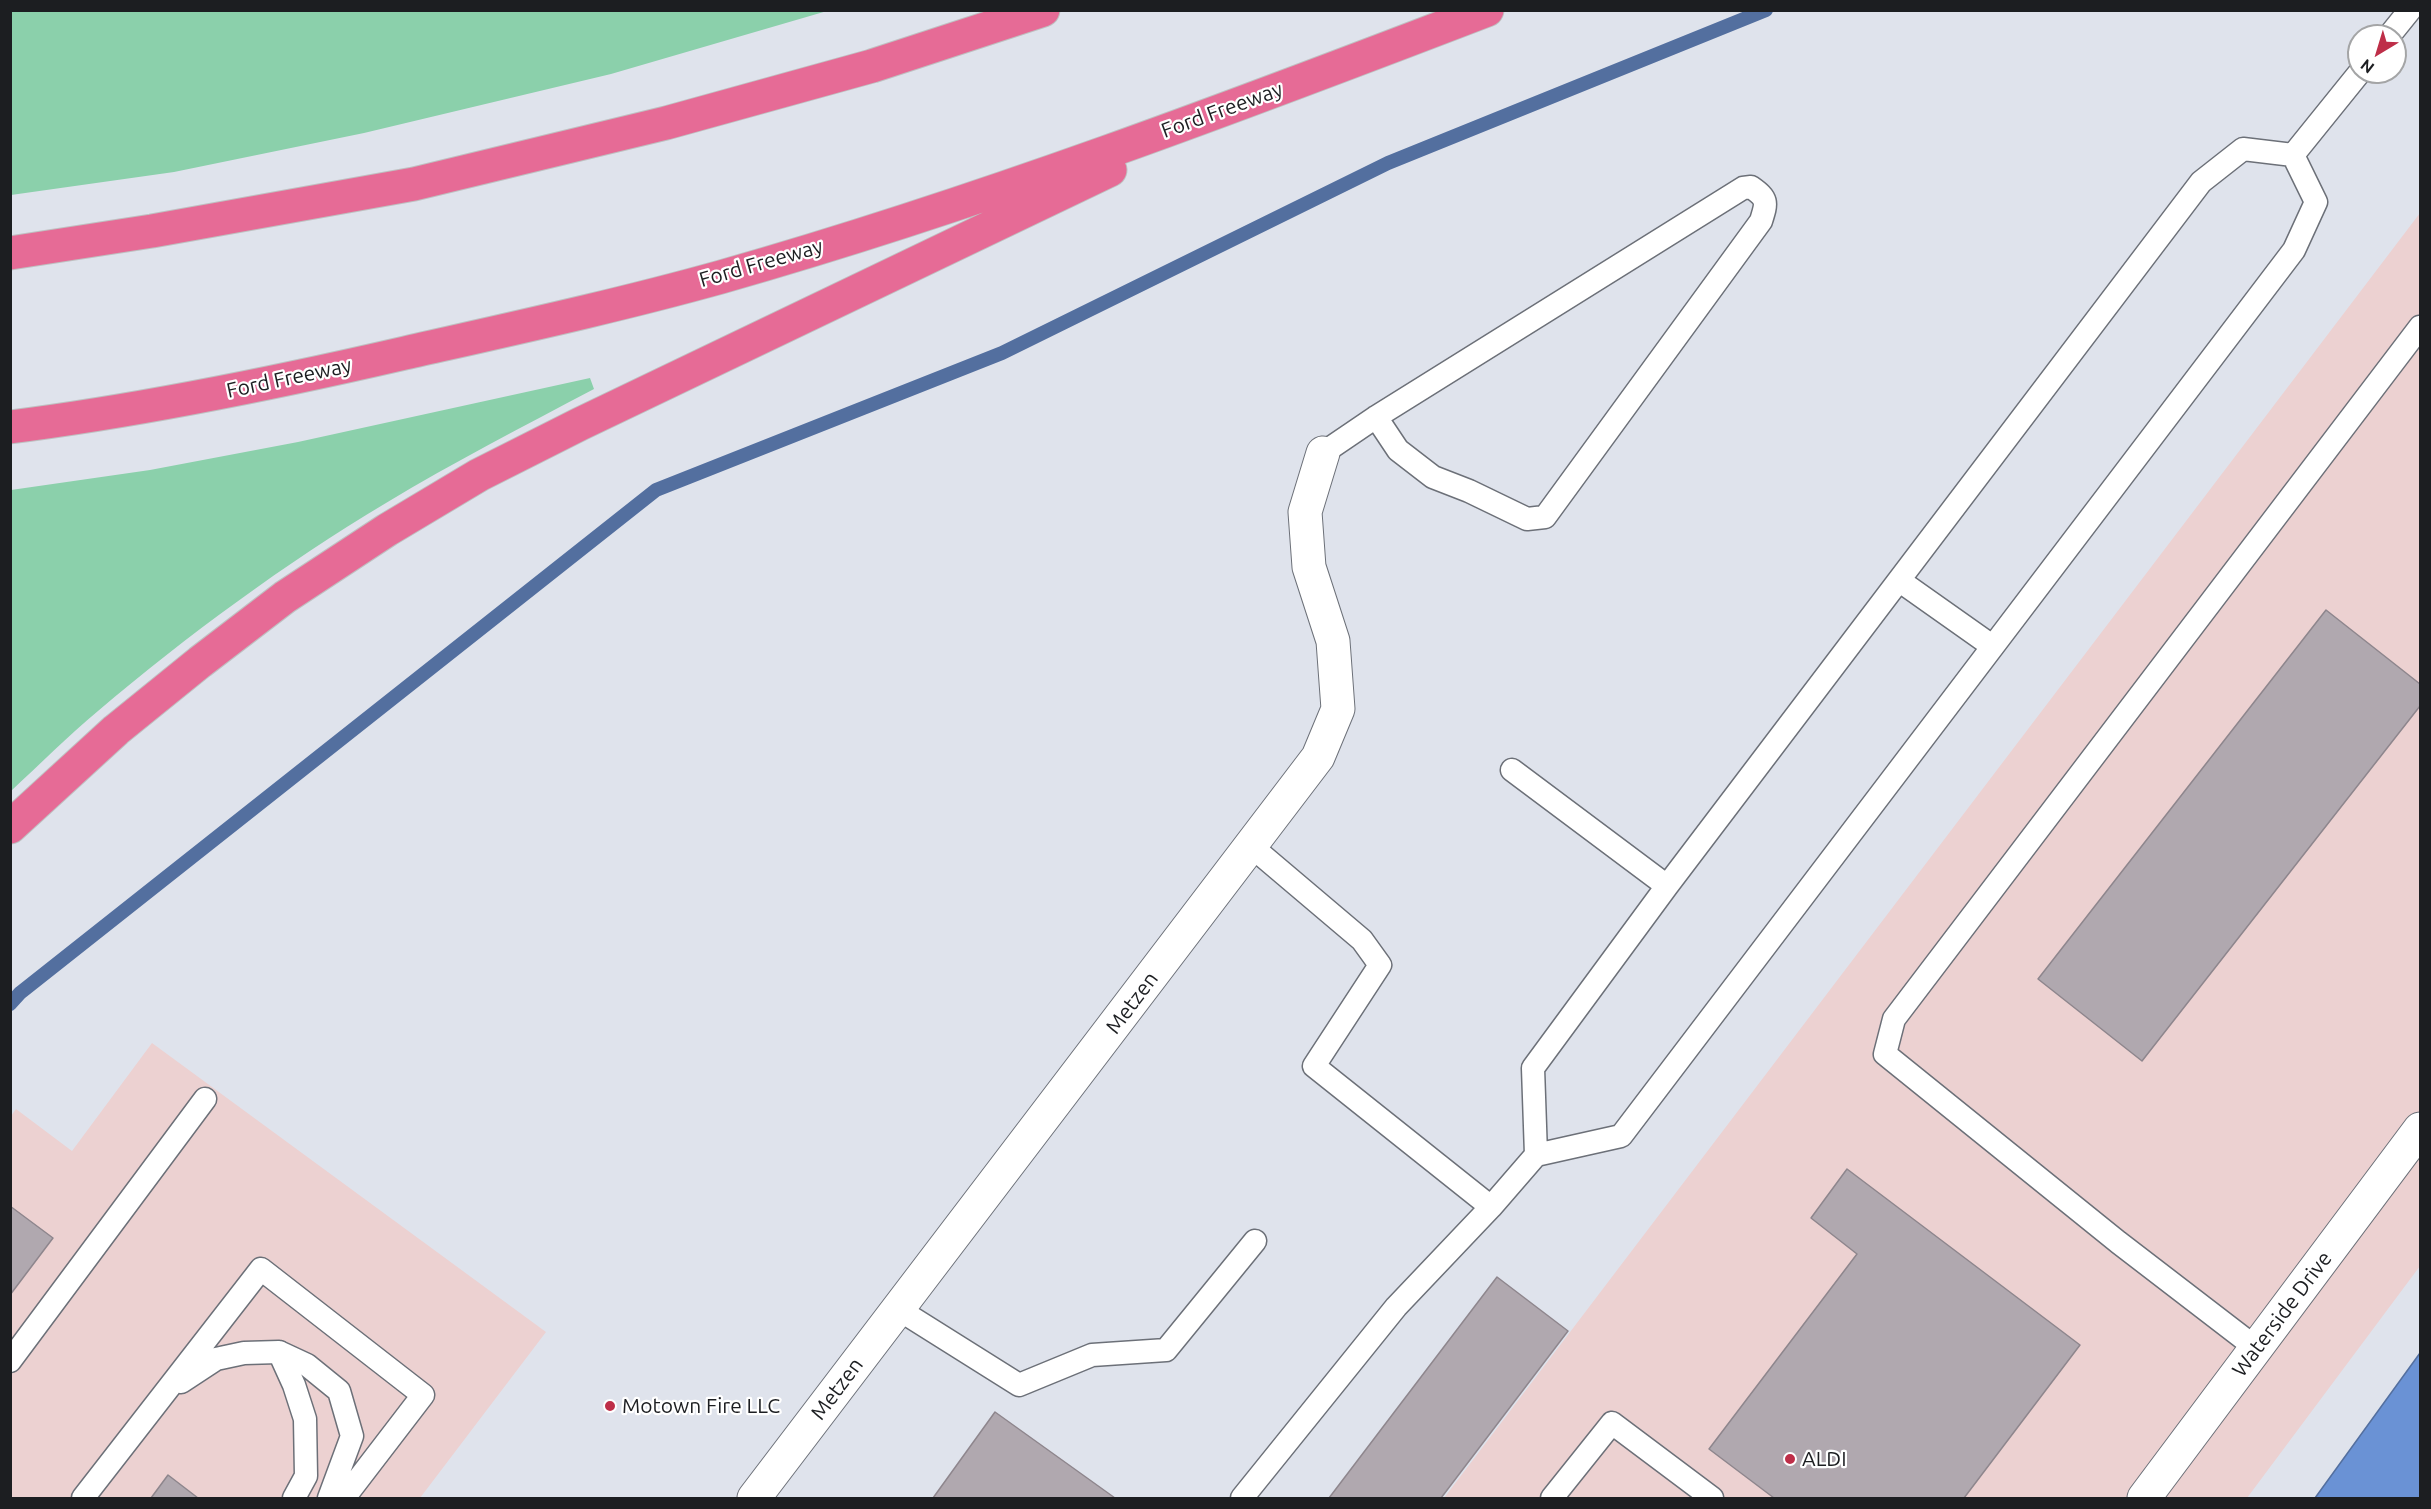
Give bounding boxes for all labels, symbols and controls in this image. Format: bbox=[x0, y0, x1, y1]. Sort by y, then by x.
north arrow bbox=[2347, 24, 2407, 84]
text: N bbox=[2357, 56, 2377, 77]
street label: Ford Freeway bbox=[1158, 76, 1286, 144]
street label: Ford Freeway bbox=[696, 233, 826, 293]
street label: Ford Freeway bbox=[224, 352, 354, 404]
street label: Metzen bbox=[1101, 967, 1163, 1039]
street label: Waterside Drive bbox=[2227, 1246, 2337, 1382]
street label: Metzen bbox=[806, 1353, 868, 1425]
place label: Motown Fire LLC bbox=[622, 1393, 780, 1419]
marker: Motown Fire LLC bbox=[603, 1399, 617, 1413]
place label: ALDI bbox=[1802, 1446, 1847, 1472]
marker: ALDI bbox=[1783, 1452, 1797, 1466]

